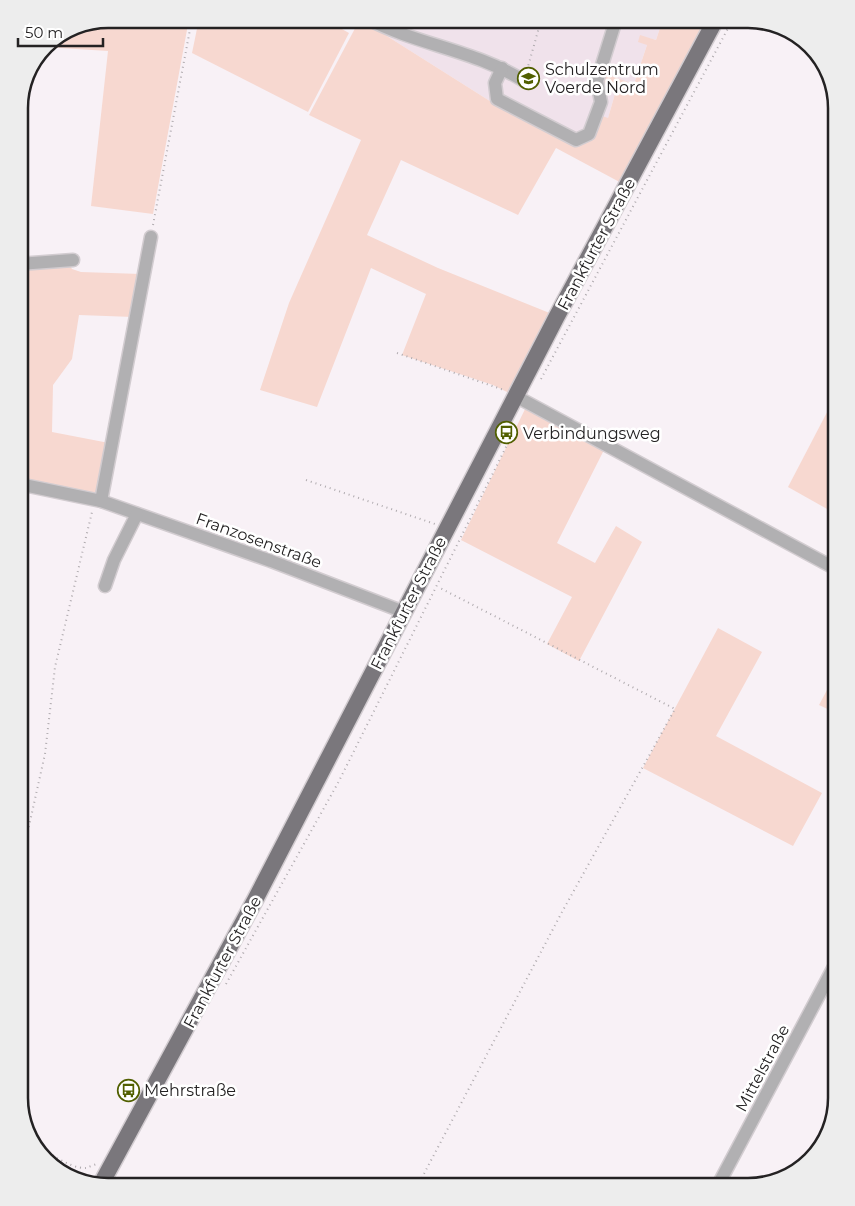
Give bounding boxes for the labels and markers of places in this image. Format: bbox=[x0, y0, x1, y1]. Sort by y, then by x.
place label: Schulzentrum Voerde Nord bbox=[545, 60, 659, 97]
school or university icon: Schulzentrum Voerde Nord bbox=[517, 66, 541, 90]
bus stop icon: Verbindungsweg bbox=[495, 421, 519, 445]
place label: Verbindungsweg bbox=[523, 424, 661, 443]
bus stop icon: Mehrstraße bbox=[116, 1078, 140, 1102]
place label: Mehrstraße bbox=[144, 1081, 236, 1100]

